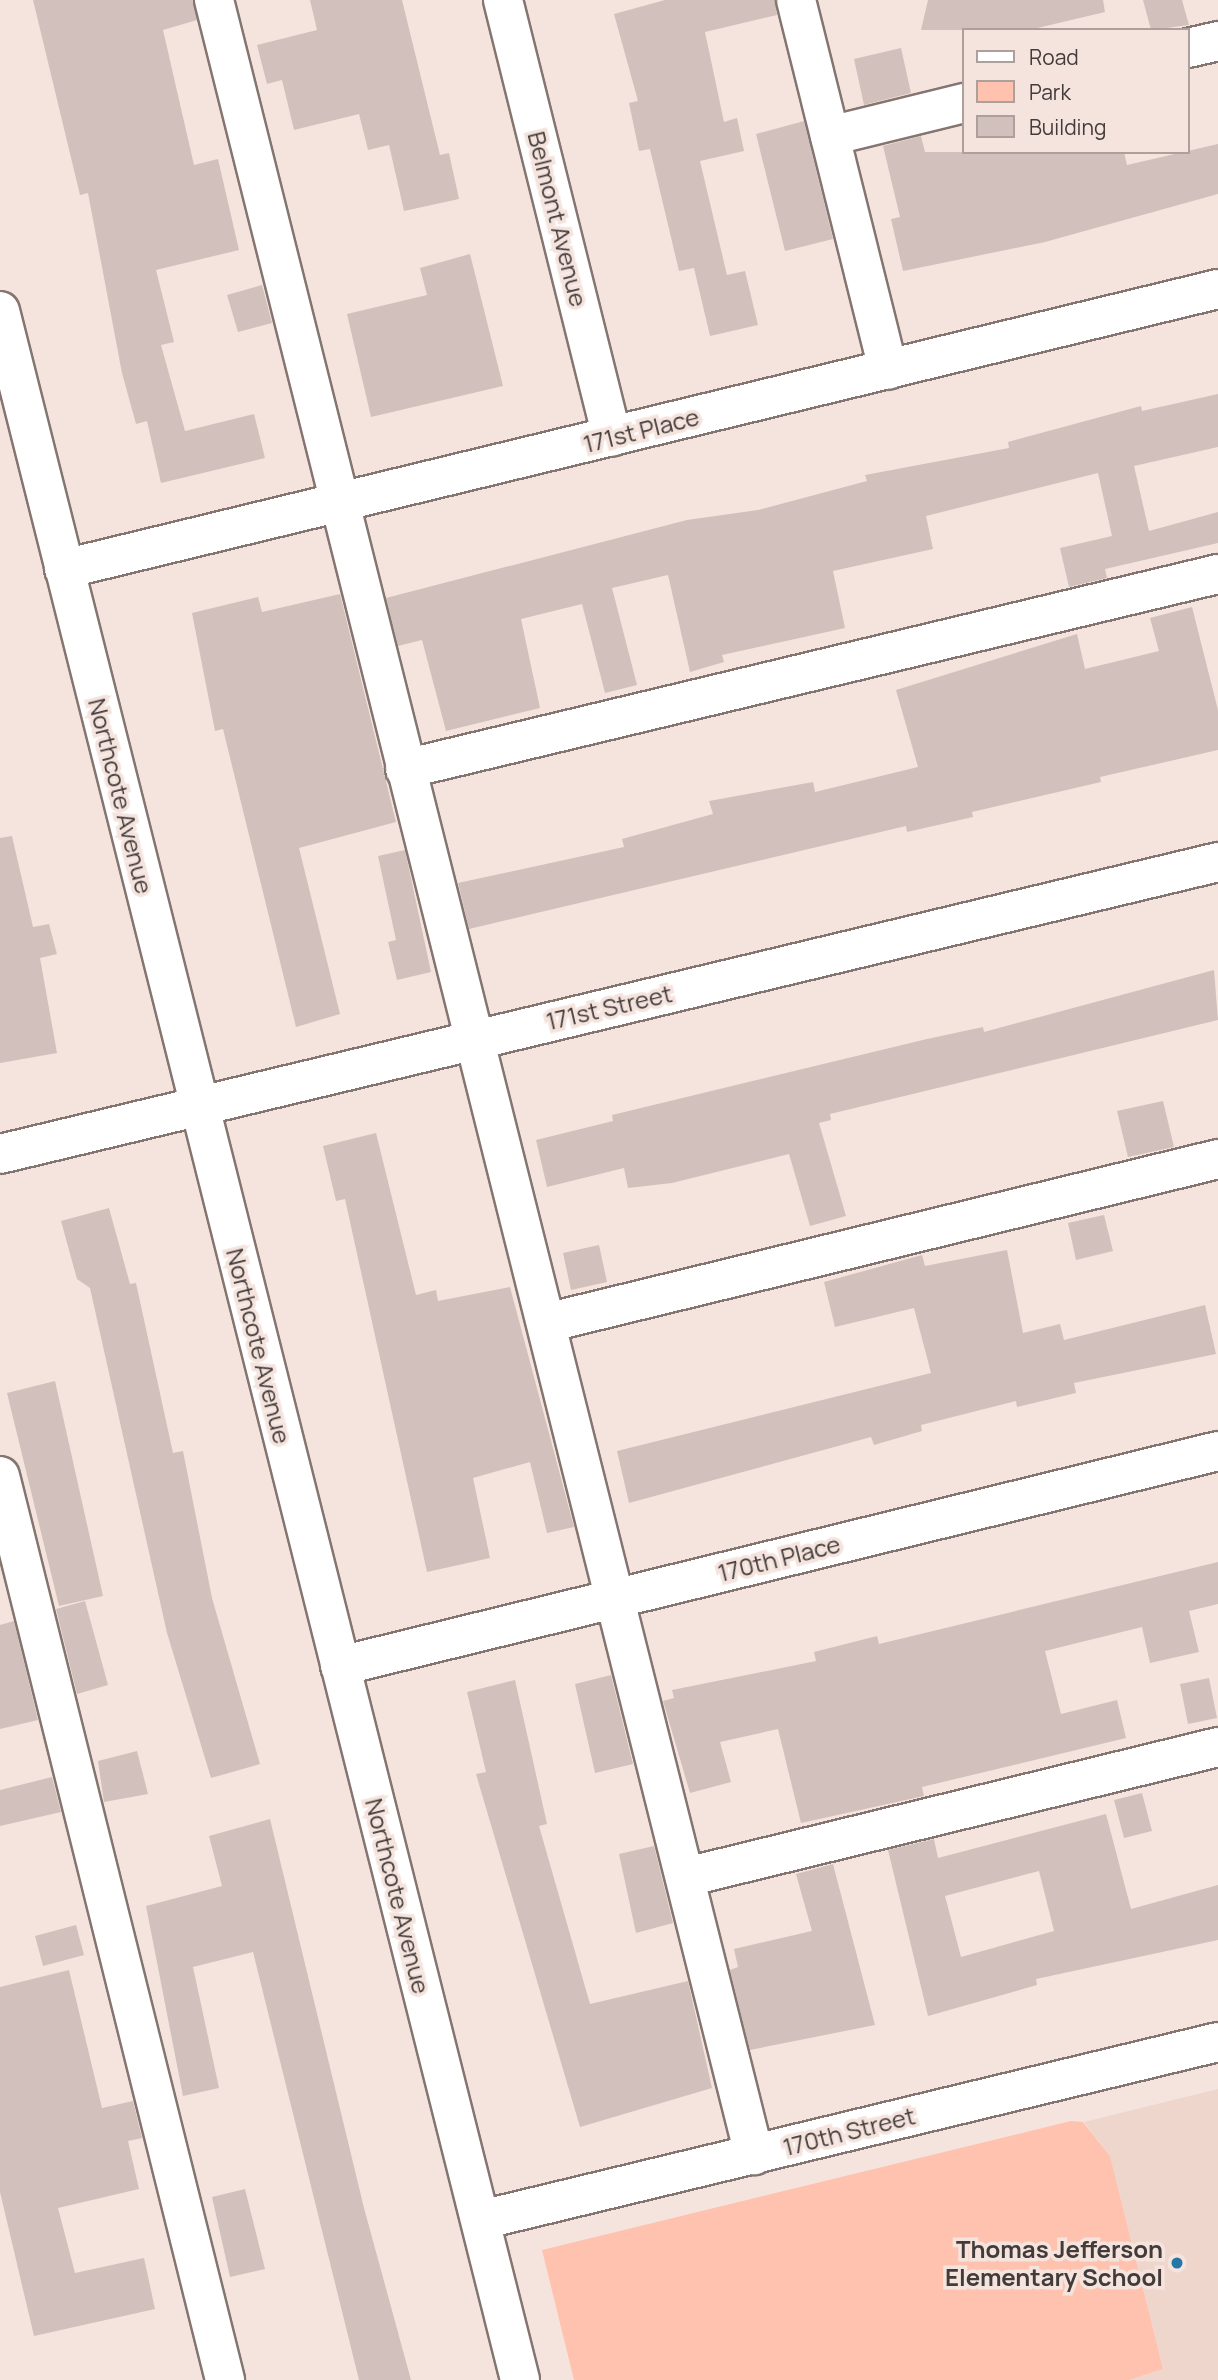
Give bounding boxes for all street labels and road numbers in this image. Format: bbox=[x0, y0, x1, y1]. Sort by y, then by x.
street label: Belmont Avenue bbox=[522, 128, 594, 310]
street label: 171st Place bbox=[580, 402, 702, 458]
street label: Northcote Avenue bbox=[83, 695, 159, 897]
street label: 171st Street bbox=[543, 979, 675, 1035]
street label: Northcote Avenue bbox=[221, 1245, 297, 1447]
street label: 170th Place bbox=[715, 1529, 843, 1587]
street label: Northcote Avenue bbox=[360, 1795, 436, 1997]
street label: 170th Street bbox=[780, 2101, 918, 2161]

